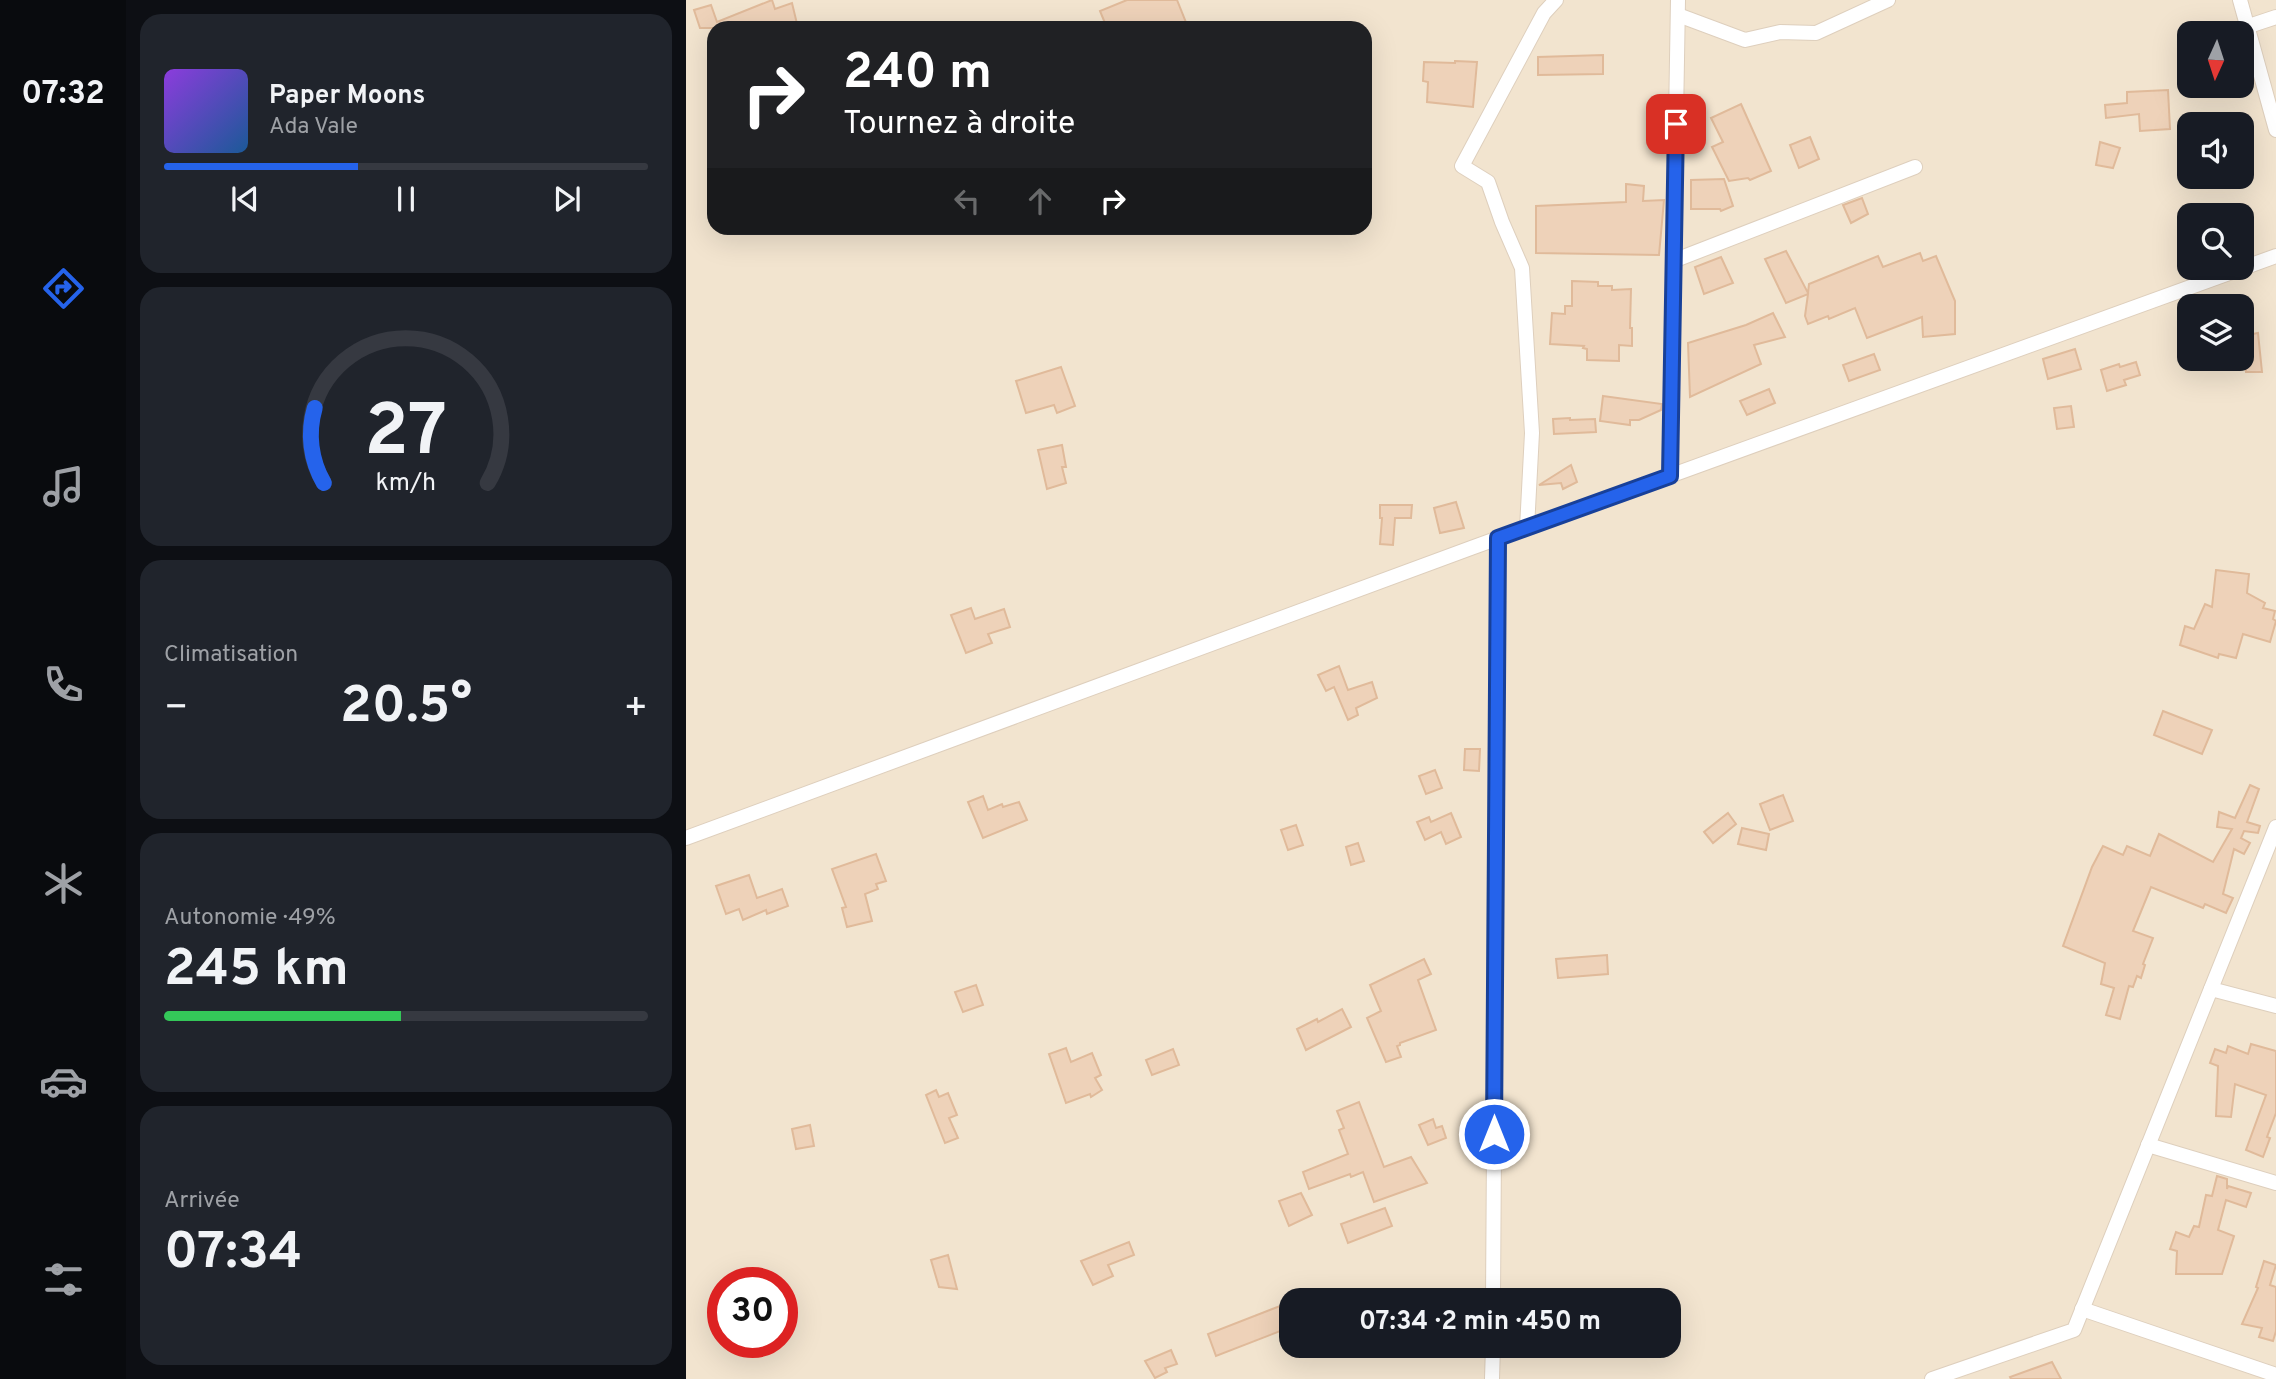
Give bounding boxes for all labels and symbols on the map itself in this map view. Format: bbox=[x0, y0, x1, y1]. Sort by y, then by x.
north arrow bbox=[2177, 21, 2254, 98]
pin bbox=[1646, 94, 1706, 154]
position arrow bbox=[1457, 1097, 1531, 1171]
speed limit sign: 30 bbox=[707, 1267, 798, 1358]

